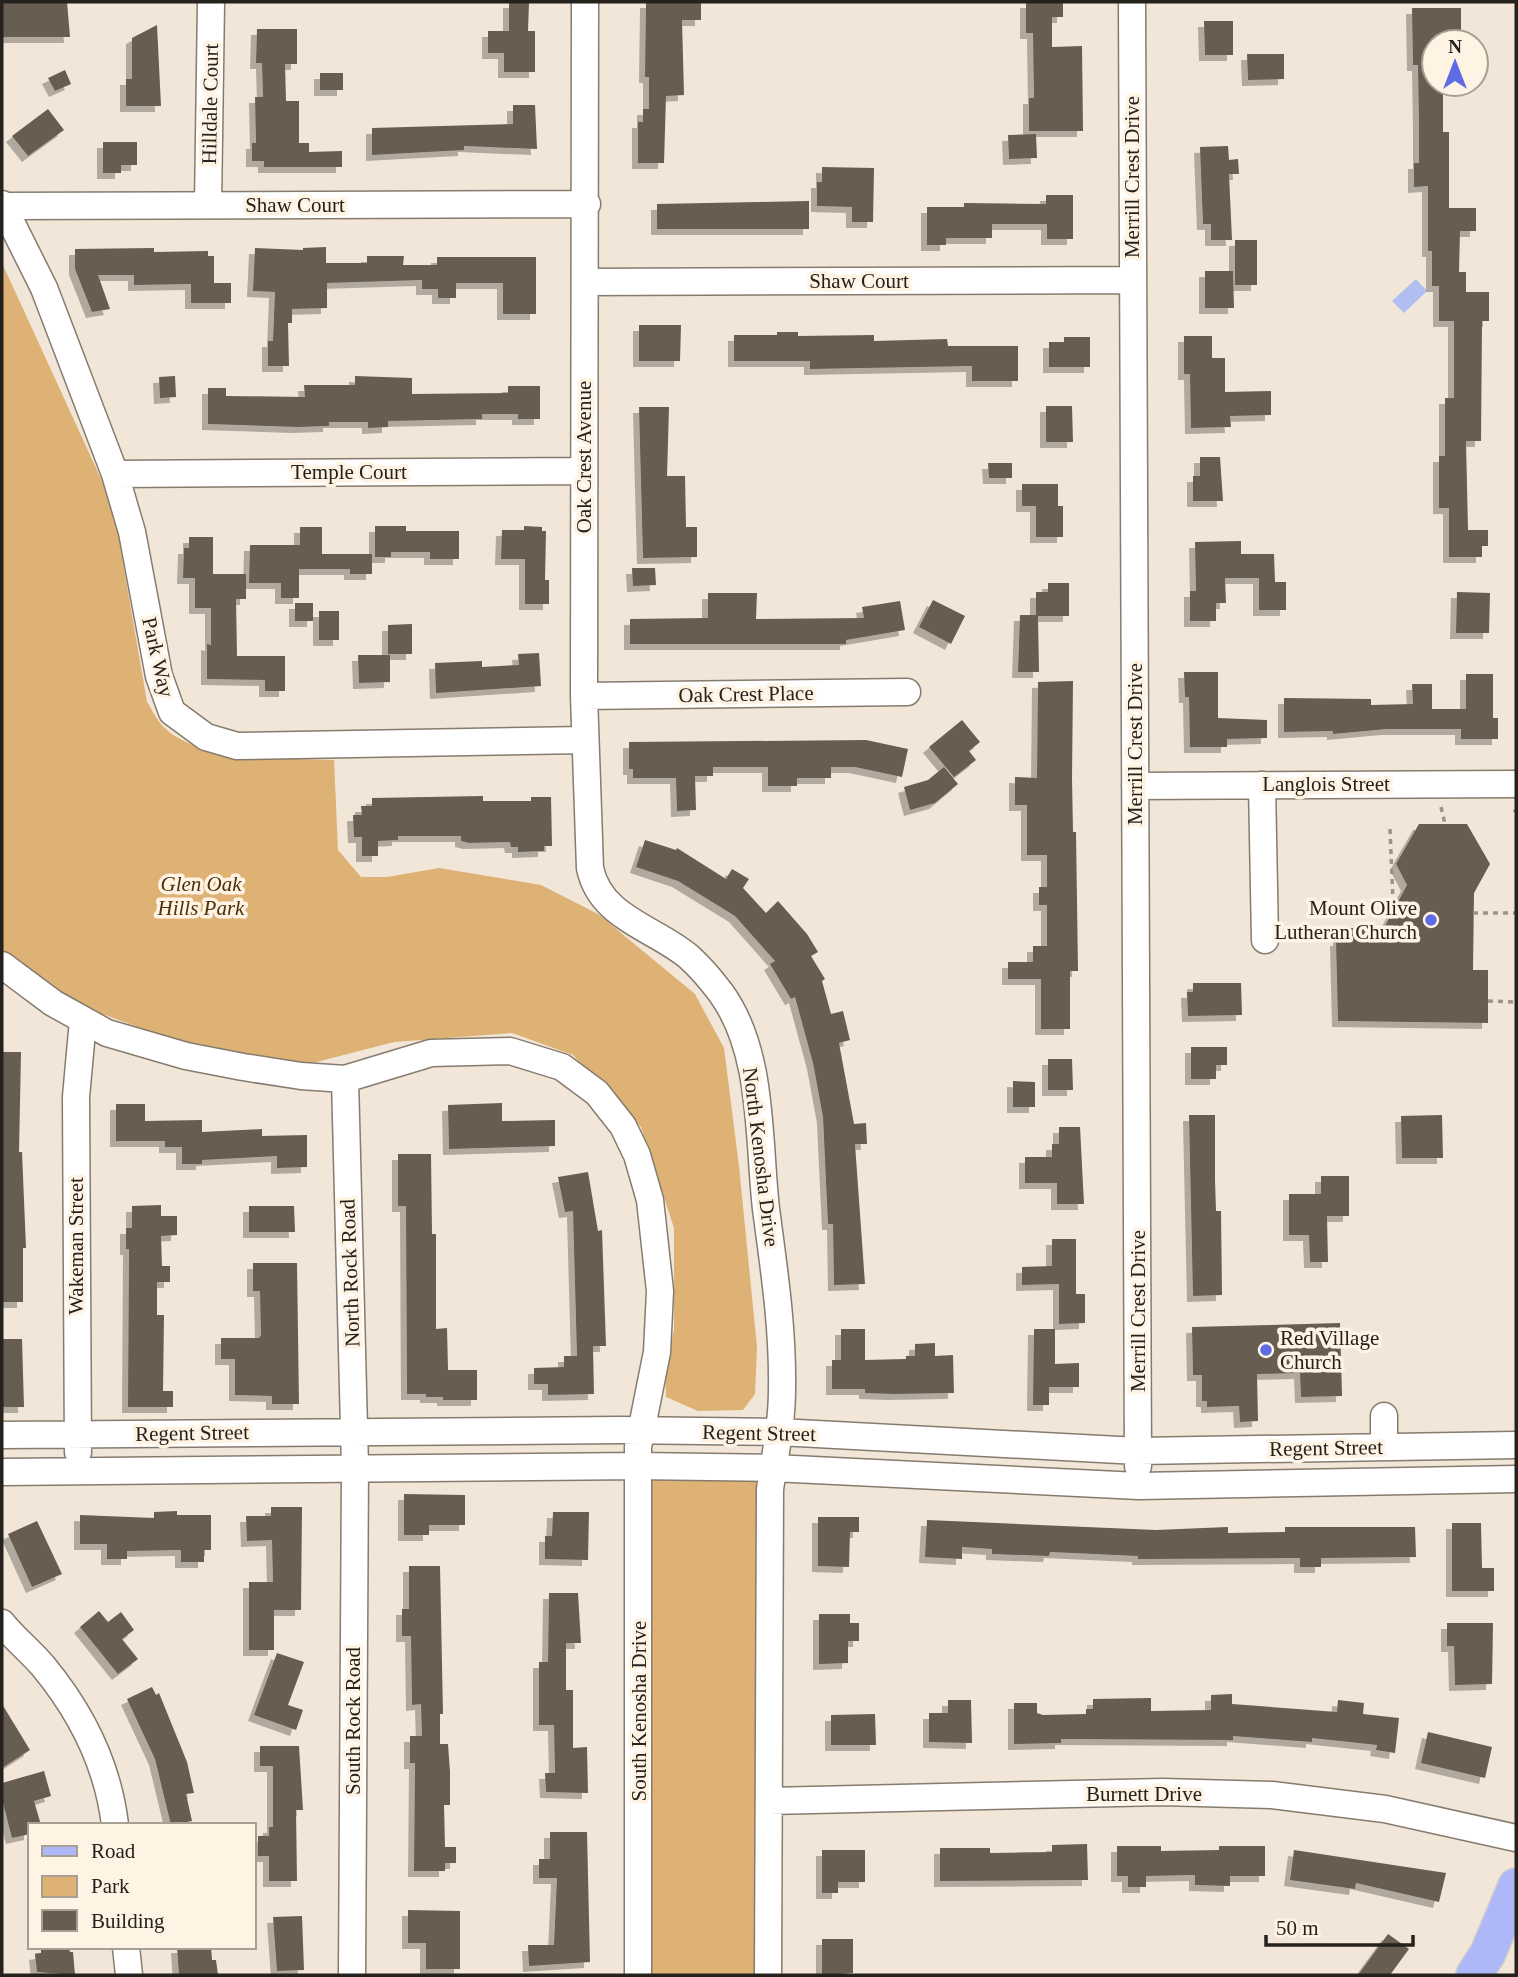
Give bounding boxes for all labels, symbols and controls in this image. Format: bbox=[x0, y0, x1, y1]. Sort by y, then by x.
north arrow bbox=[1420, 28, 1490, 98]
text: N bbox=[1448, 36, 1462, 57]
street label: Hilldale Court bbox=[197, 43, 223, 165]
street label: Merrill Crest Drive bbox=[1120, 96, 1144, 258]
street label: Shaw Court bbox=[245, 193, 345, 217]
street label: Shaw Court bbox=[809, 269, 909, 293]
street label: Oak Crest Avenue bbox=[572, 381, 596, 533]
street label: Temple Court bbox=[291, 460, 407, 484]
street label: Park Way bbox=[137, 615, 179, 700]
street label: Merrill Crest Drive bbox=[1123, 663, 1147, 825]
street label: Oak Crest Place bbox=[678, 681, 814, 707]
street label: Langlois Street bbox=[1262, 772, 1390, 796]
park label: Glen Oak Hills Park bbox=[157, 872, 245, 920]
place label: Mount Olive Lutheran Church bbox=[1274, 896, 1417, 944]
marker: Mount Olive Lutheran Church bbox=[1423, 912, 1439, 928]
street label: North Kenosha Drive bbox=[738, 1066, 784, 1248]
street label: Wakeman Street bbox=[64, 1177, 88, 1315]
street label: North Rock Road bbox=[335, 1198, 365, 1347]
street label: Merrill Crest Drive bbox=[1126, 1230, 1150, 1392]
place label: Red Village Church bbox=[1280, 1326, 1379, 1374]
marker: Red Village Church bbox=[1258, 1342, 1274, 1358]
street label: Regent Street bbox=[135, 1420, 249, 1446]
street label: Regent Street bbox=[702, 1420, 816, 1446]
street label: Regent Street bbox=[1269, 1435, 1383, 1461]
street label: South Kenosha Drive bbox=[627, 1621, 651, 1801]
street label: South Rock Road bbox=[341, 1646, 365, 1795]
street label: Burnett Drive bbox=[1086, 1782, 1202, 1806]
legend bbox=[28, 1823, 256, 1949]
text: Road bbox=[91, 1839, 136, 1863]
text: Park bbox=[91, 1874, 130, 1898]
scale bar bbox=[1266, 1904, 1413, 1948]
text: Building bbox=[91, 1909, 165, 1933]
text: 50 m bbox=[1276, 1916, 1319, 1940]

